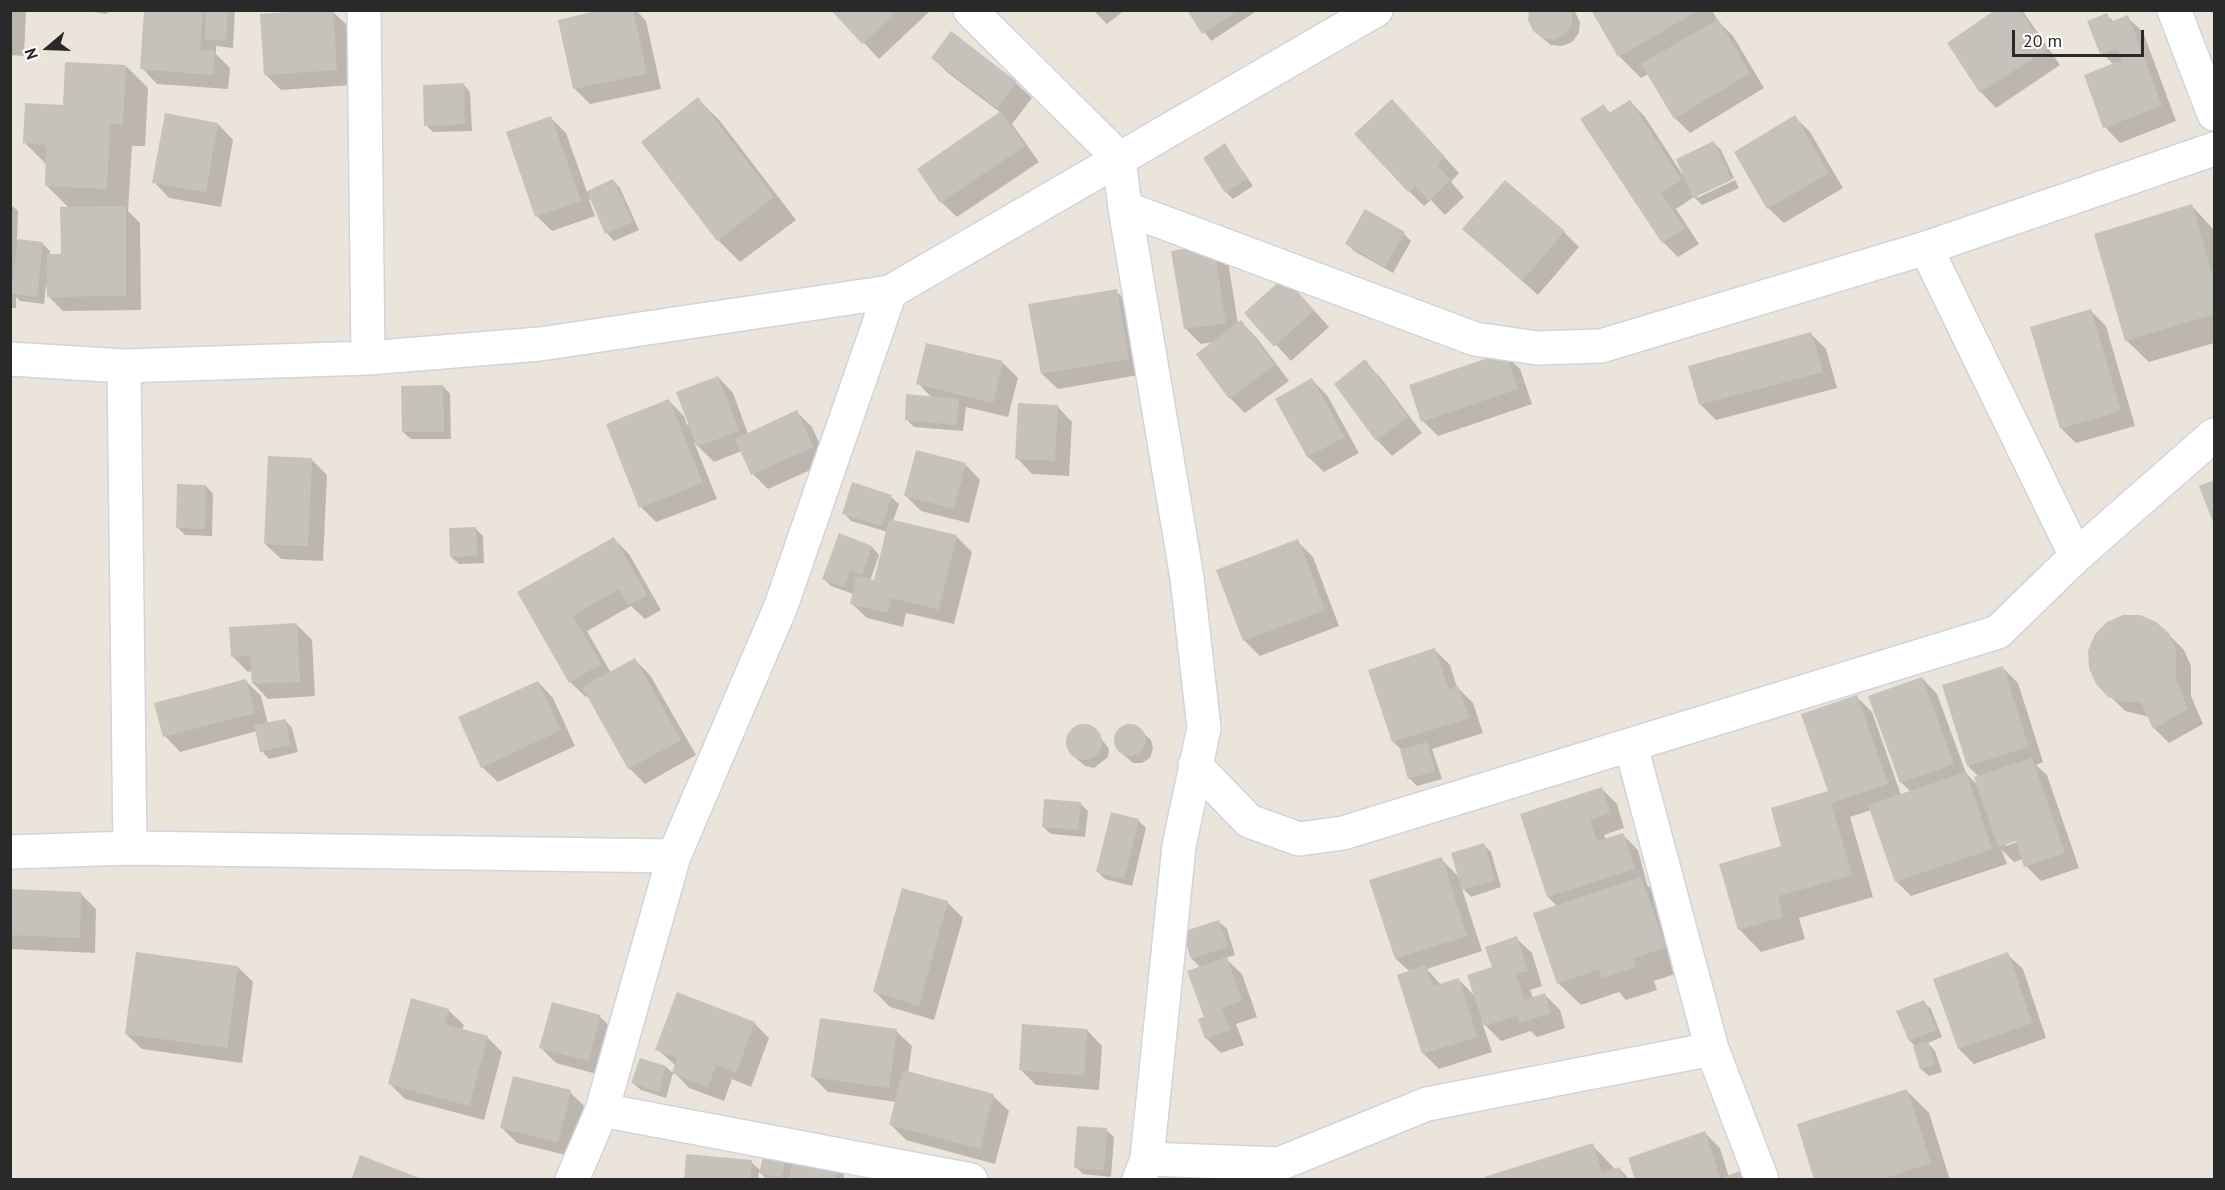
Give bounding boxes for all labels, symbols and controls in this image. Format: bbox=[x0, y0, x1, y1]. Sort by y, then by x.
north arrow bbox=[18, 18, 78, 78]
scale bar bbox=[2015, 18, 2147, 56]
text: 20 m bbox=[2023, 29, 2062, 52]
text: N bbox=[20, 46, 42, 62]

